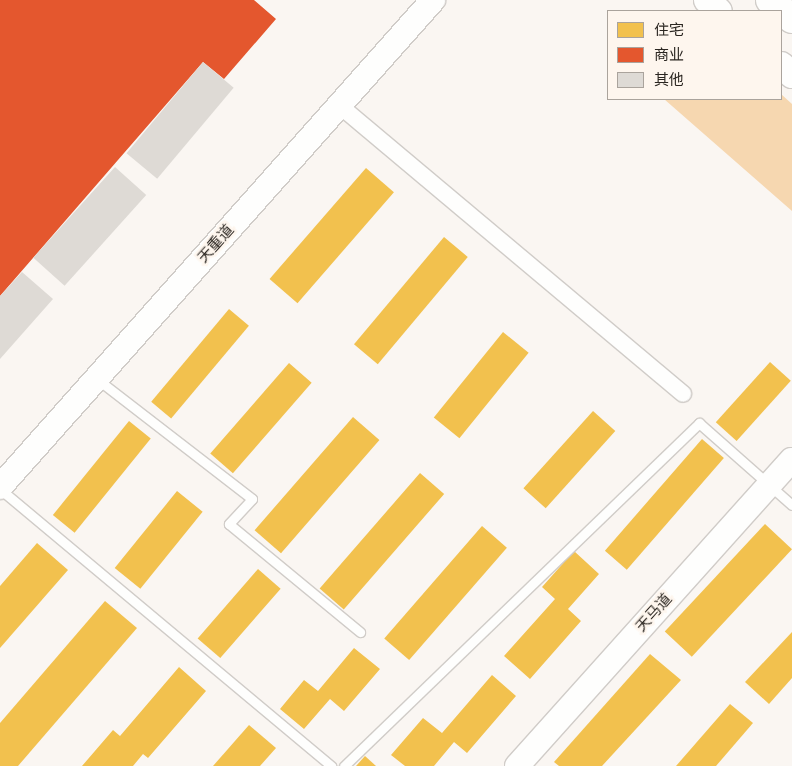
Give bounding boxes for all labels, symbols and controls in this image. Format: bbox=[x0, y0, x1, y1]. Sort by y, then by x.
legend bbox=[607, 10, 782, 100]
text: 住宅 bbox=[654, 19, 684, 42]
text: 商业 bbox=[654, 44, 684, 67]
text: 其他 bbox=[654, 69, 684, 92]
street label: 天重道 bbox=[194, 221, 238, 267]
street label: 天马道 bbox=[632, 590, 676, 636]

